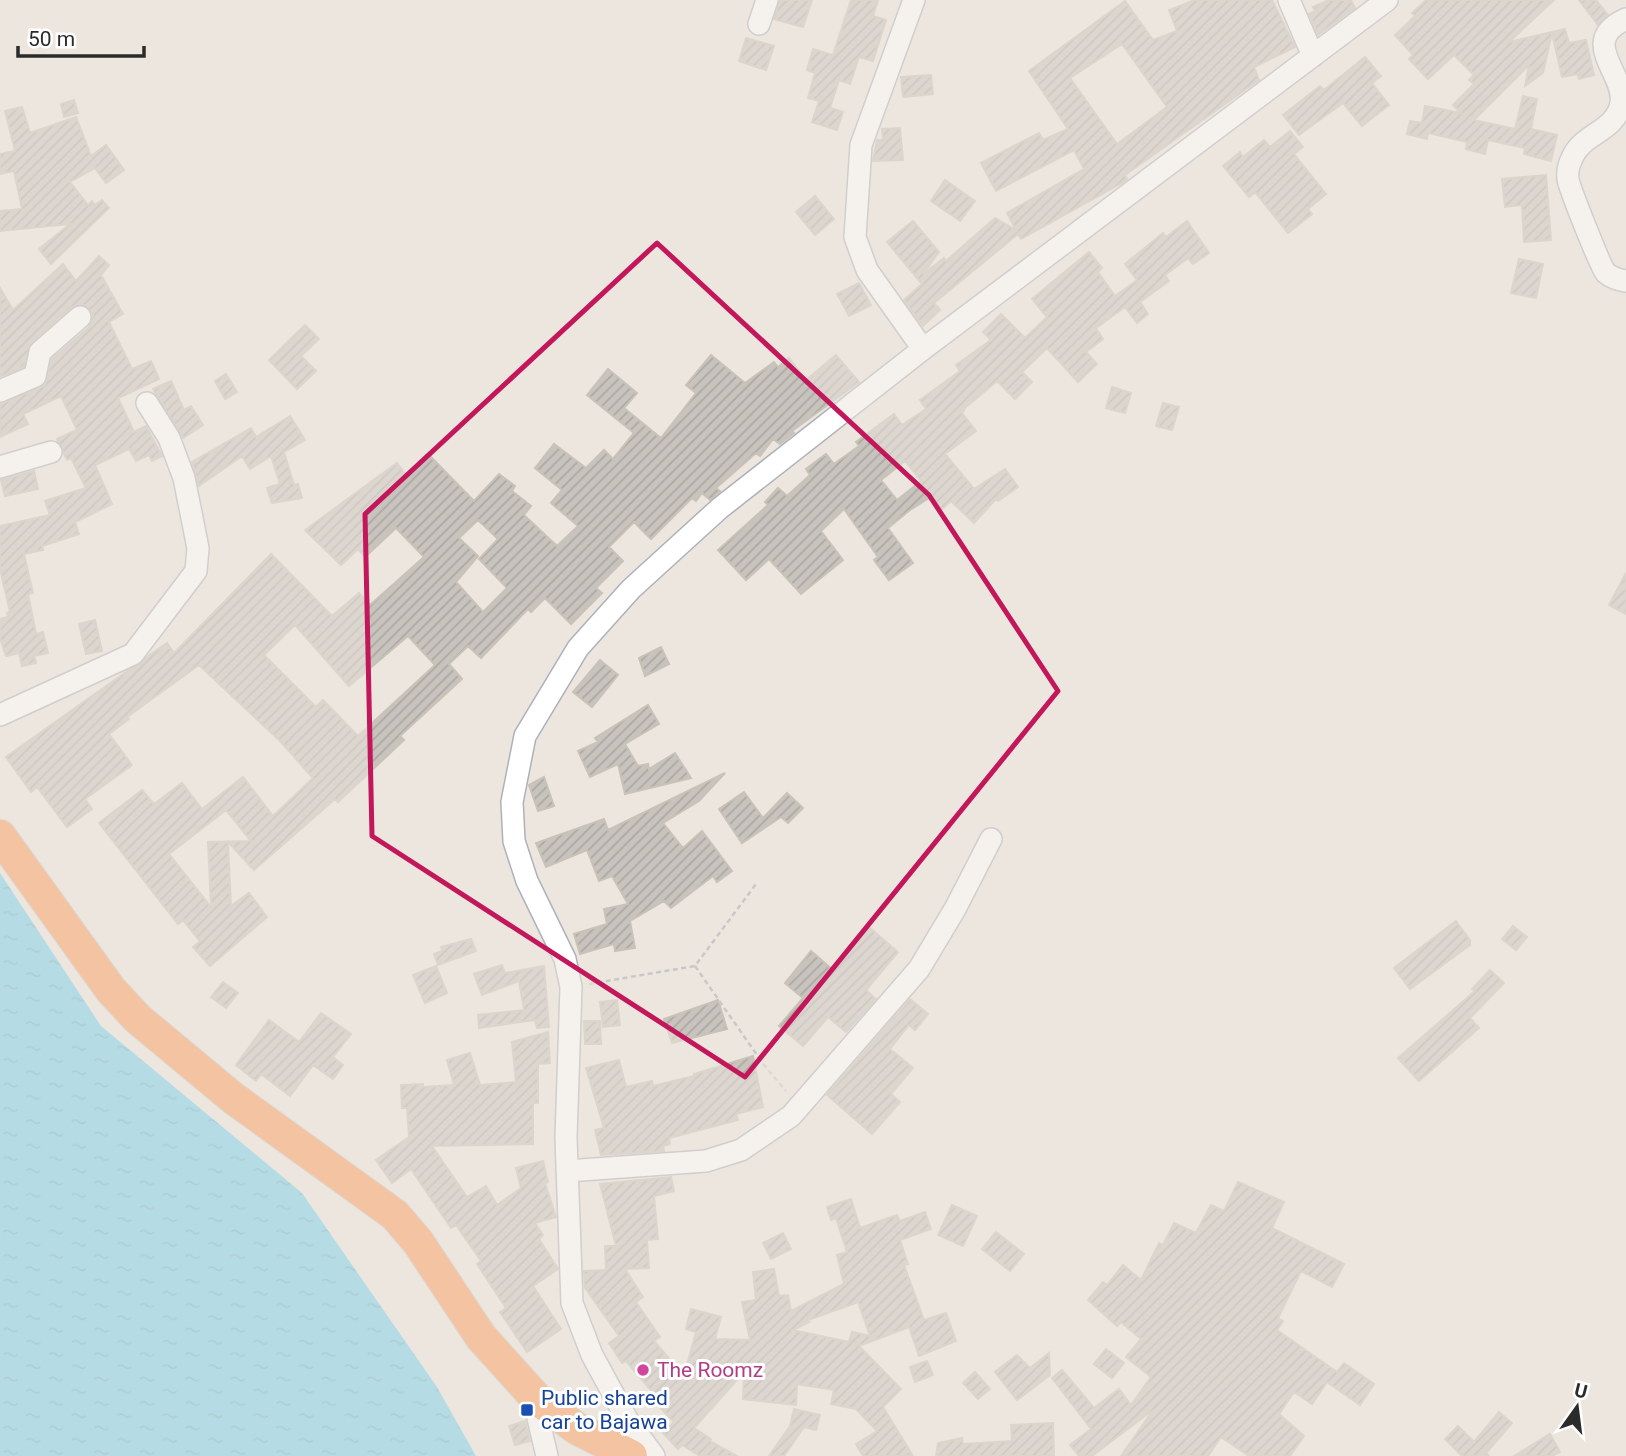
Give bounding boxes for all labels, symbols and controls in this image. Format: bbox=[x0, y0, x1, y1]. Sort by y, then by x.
scale bar bbox=[18, 14, 144, 58]
text: 50 m bbox=[28, 27, 75, 51]
place label: The Roomz bbox=[657, 1358, 763, 1382]
marker: The Roomz bbox=[635, 1362, 651, 1378]
north arrow bbox=[1542, 1372, 1612, 1442]
text: U bbox=[1572, 1378, 1590, 1404]
place label: Public shared car to Bajawa bbox=[541, 1386, 668, 1434]
marker: Public shared car to Bajawa bbox=[519, 1402, 535, 1418]

